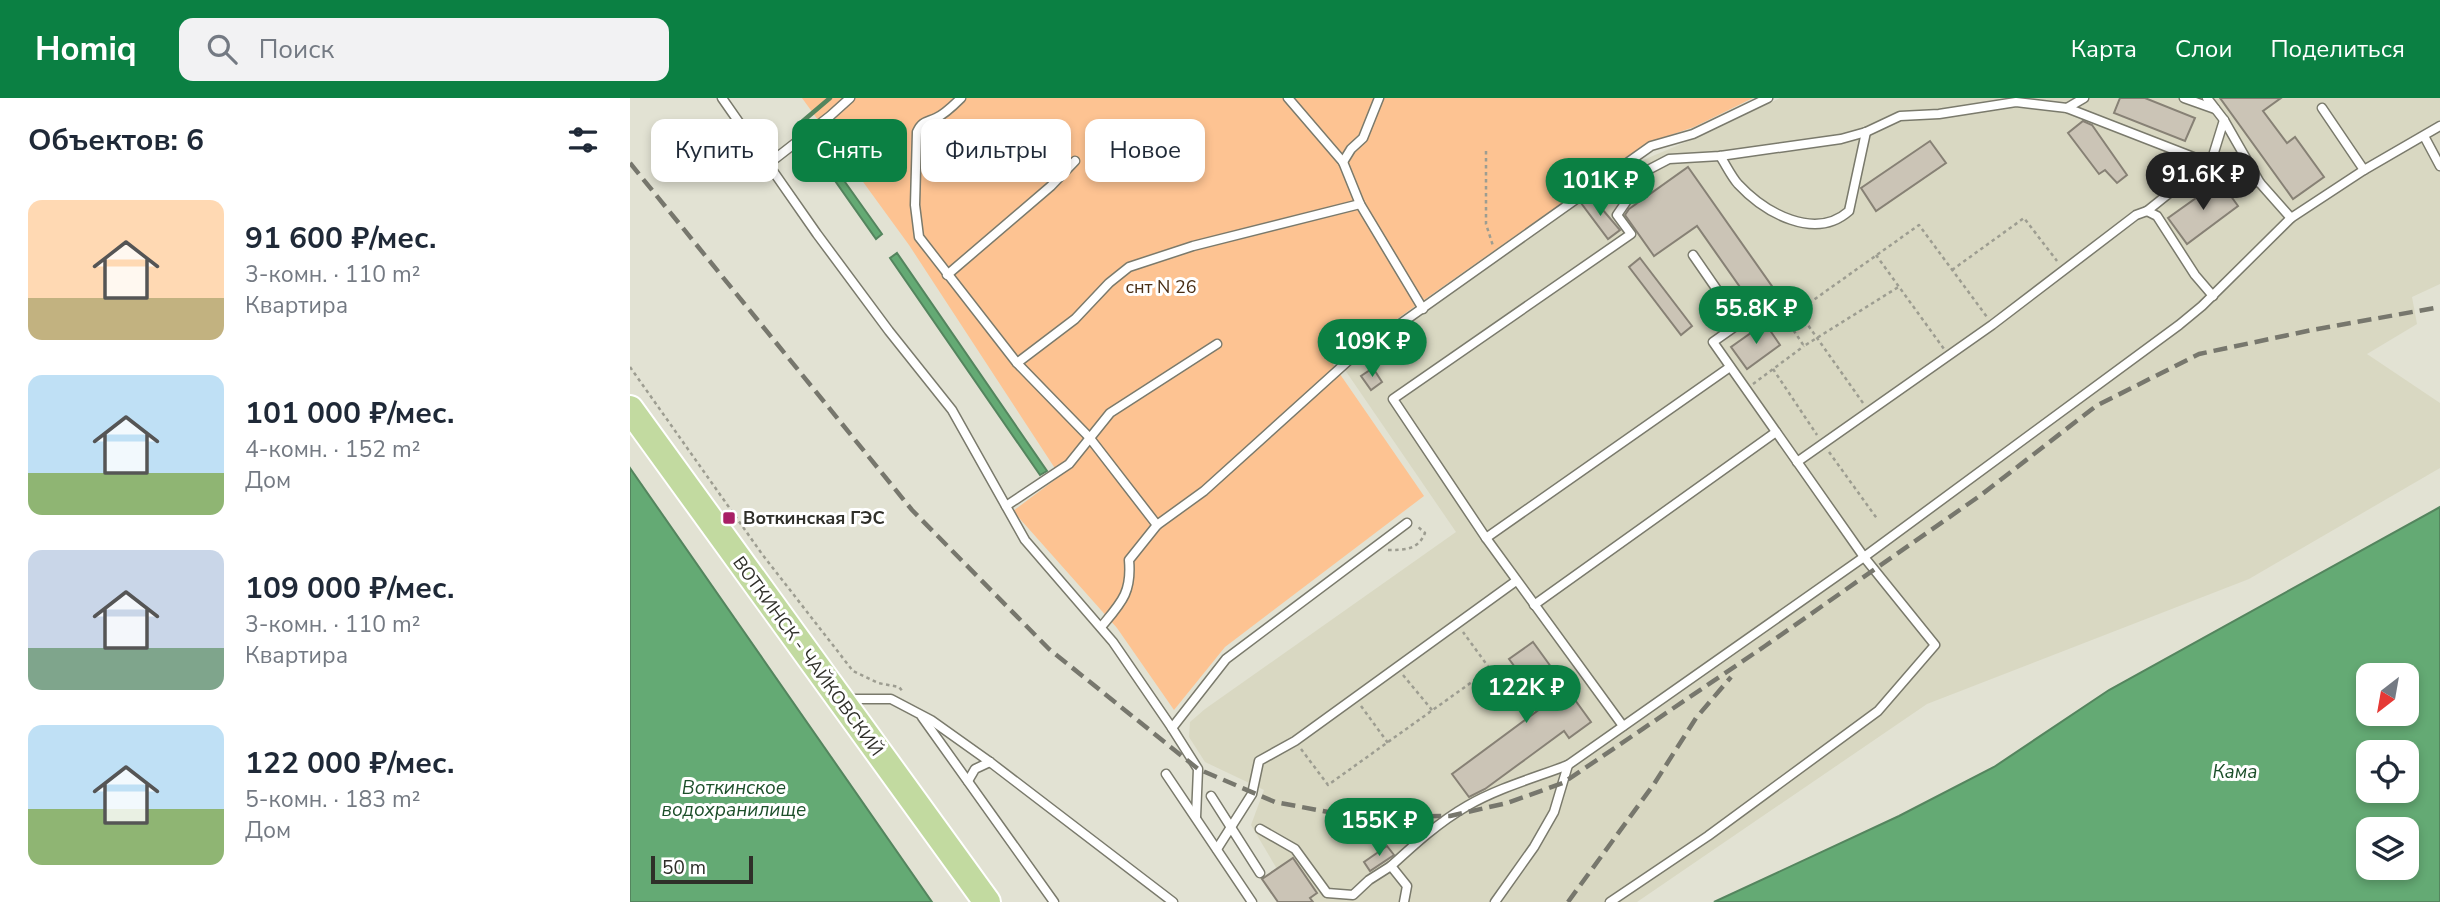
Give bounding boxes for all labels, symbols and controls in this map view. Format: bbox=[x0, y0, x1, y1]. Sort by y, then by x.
search box bbox=[179, 18, 669, 81]
text: Homiq bbox=[35, 27, 137, 72]
icon: search bbox=[203, 30, 241, 68]
text: Поиск bbox=[259, 32, 334, 67]
text: Карта bbox=[2071, 33, 2137, 65]
text: Слои bbox=[2175, 33, 2232, 65]
text: Поделиться bbox=[2270, 33, 2405, 65]
chip: Купить bbox=[651, 119, 778, 182]
chip: Снять bbox=[792, 119, 907, 182]
chip: Фильтры bbox=[921, 119, 1071, 182]
chip: Новое bbox=[1085, 119, 1205, 182]
text: Объектов: 6 bbox=[28, 120, 204, 161]
icon: filters bbox=[564, 121, 602, 159]
pin: 91.6K ₽ bbox=[2138, 152, 2268, 212]
pin: 101K ₽ bbox=[1543, 158, 1657, 218]
text: 91.6K ₽ bbox=[2162, 159, 2244, 190]
text: 101K ₽ bbox=[1562, 165, 1638, 196]
text: 91 600 ₽/мес. bbox=[245, 218, 436, 259]
icon: home bbox=[84, 228, 168, 312]
text: 3-комн. · 110 m² bbox=[245, 259, 420, 290]
park label: снт N 26 bbox=[1125, 275, 1197, 299]
pin: 55.8K ₽ bbox=[1691, 286, 1821, 346]
text: Квартира bbox=[245, 290, 348, 321]
text: 55.8K ₽ bbox=[1715, 293, 1797, 324]
pin: 109K ₽ bbox=[1315, 320, 1429, 379]
text: 109K ₽ bbox=[1334, 326, 1410, 357]
text: 101 000 ₽/мес. bbox=[245, 393, 454, 434]
icon: home bbox=[84, 403, 168, 487]
text: 4-комн. · 152 m² bbox=[245, 434, 420, 465]
text: Дом bbox=[245, 465, 291, 496]
place label: Воткинская ГЭС bbox=[743, 506, 885, 530]
marker: Воткинская ГЭС bbox=[721, 510, 737, 526]
street label: ВОТКИНСК - ЧАЙКОВСКИЙ bbox=[727, 551, 889, 761]
text: 109 000 ₽/мес. bbox=[245, 568, 454, 609]
icon: home bbox=[84, 578, 168, 662]
text: 3-комн. · 110 m² bbox=[245, 609, 420, 640]
text: Квартира bbox=[245, 640, 348, 671]
north arrow bbox=[2356, 663, 2418, 726]
map controls bbox=[2356, 663, 2419, 880]
pin: 122K ₽ bbox=[1469, 666, 1583, 725]
text: 122K ₽ bbox=[1488, 672, 1564, 703]
button: locate bbox=[2356, 740, 2419, 803]
text: 122 000 ₽/мес. bbox=[245, 743, 454, 784]
icon: home bbox=[84, 753, 168, 837]
water label: Кама bbox=[2212, 759, 2258, 785]
water label: Воткинское водохранилище bbox=[662, 775, 806, 823]
text: 5-комн. · 183 m² bbox=[245, 784, 420, 815]
pin: 155K ₽ bbox=[1322, 798, 1436, 858]
text: 155K ₽ bbox=[1341, 805, 1417, 836]
text: Дом bbox=[245, 815, 291, 846]
button: layers bbox=[2356, 817, 2419, 880]
scale bar bbox=[651, 853, 752, 885]
text: 50 m bbox=[662, 855, 706, 881]

